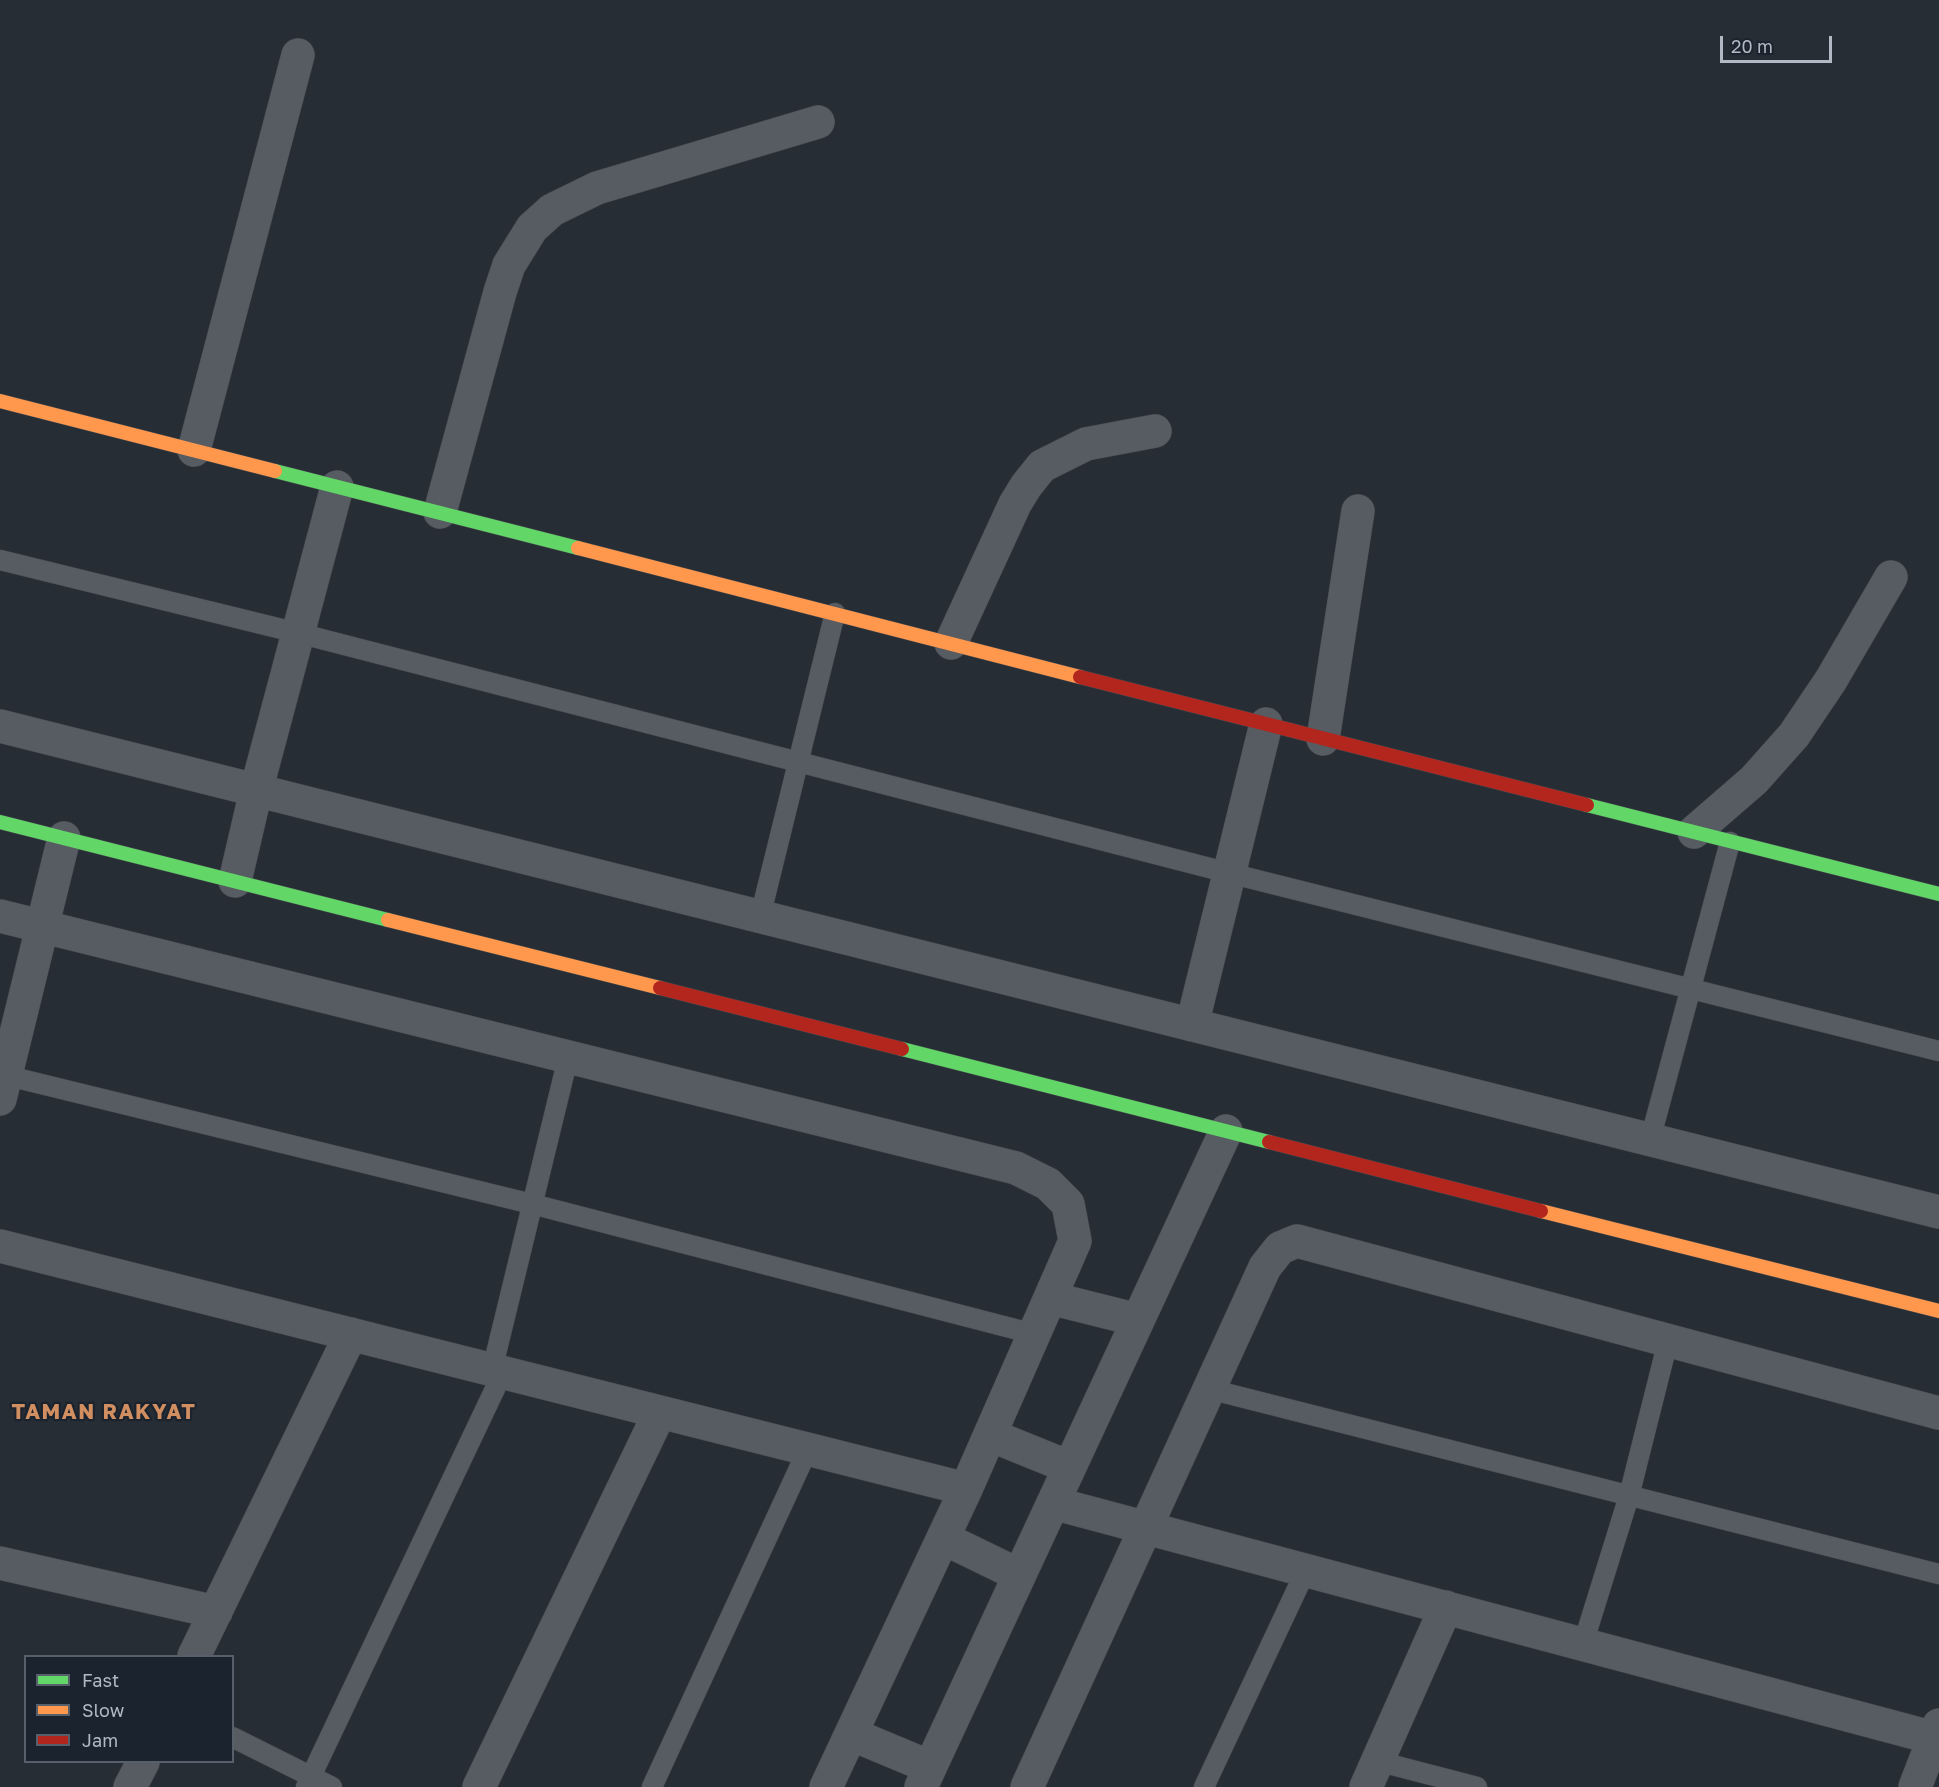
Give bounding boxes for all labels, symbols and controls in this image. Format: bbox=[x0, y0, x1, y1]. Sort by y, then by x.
scale bar bbox=[1723, 24, 1836, 62]
text: 20 m bbox=[1731, 35, 1773, 57]
district label: TAMAN RAKYAT bbox=[12, 1399, 196, 1425]
legend bbox=[24, 1655, 234, 1763]
text: Fast bbox=[82, 1669, 119, 1691]
text: Slow bbox=[82, 1699, 124, 1721]
text: Jam bbox=[82, 1729, 118, 1751]

